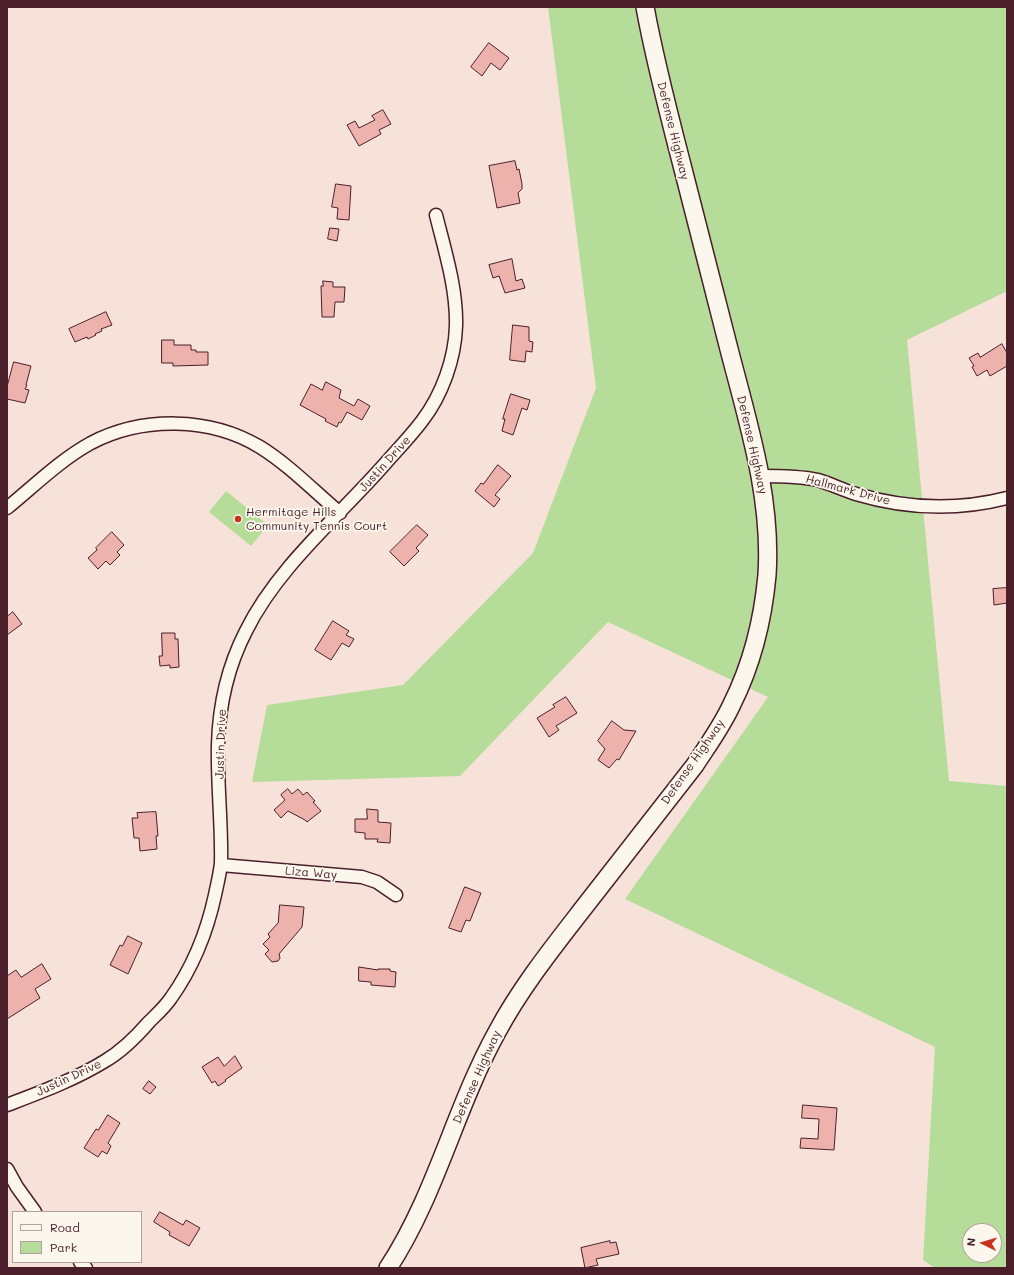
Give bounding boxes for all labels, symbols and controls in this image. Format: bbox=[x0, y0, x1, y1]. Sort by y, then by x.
street label: Defense Highway bbox=[654, 80, 692, 182]
street label: Defense Highway bbox=[734, 394, 770, 496]
street label: Justin Drive bbox=[356, 433, 414, 495]
street label: Hallmark Drive bbox=[804, 472, 892, 508]
place label: Hermitage Hills Community Tennis Court bbox=[246, 505, 387, 533]
marker: Hermitage Hills Community Tennis Court bbox=[233, 514, 243, 524]
street label: Justin Drive bbox=[213, 709, 229, 779]
street label: Defense Highway bbox=[658, 717, 728, 807]
street label: Liza Way bbox=[284, 864, 338, 882]
street label: Defense Highway bbox=[450, 1028, 504, 1126]
street label: Justin Drive bbox=[34, 1057, 104, 1099]
legend bbox=[12, 1211, 142, 1263]
text: Road bbox=[50, 1219, 80, 1235]
north arrow bbox=[962, 1223, 1002, 1263]
text: N bbox=[963, 1237, 978, 1247]
text: Park bbox=[50, 1239, 77, 1255]

